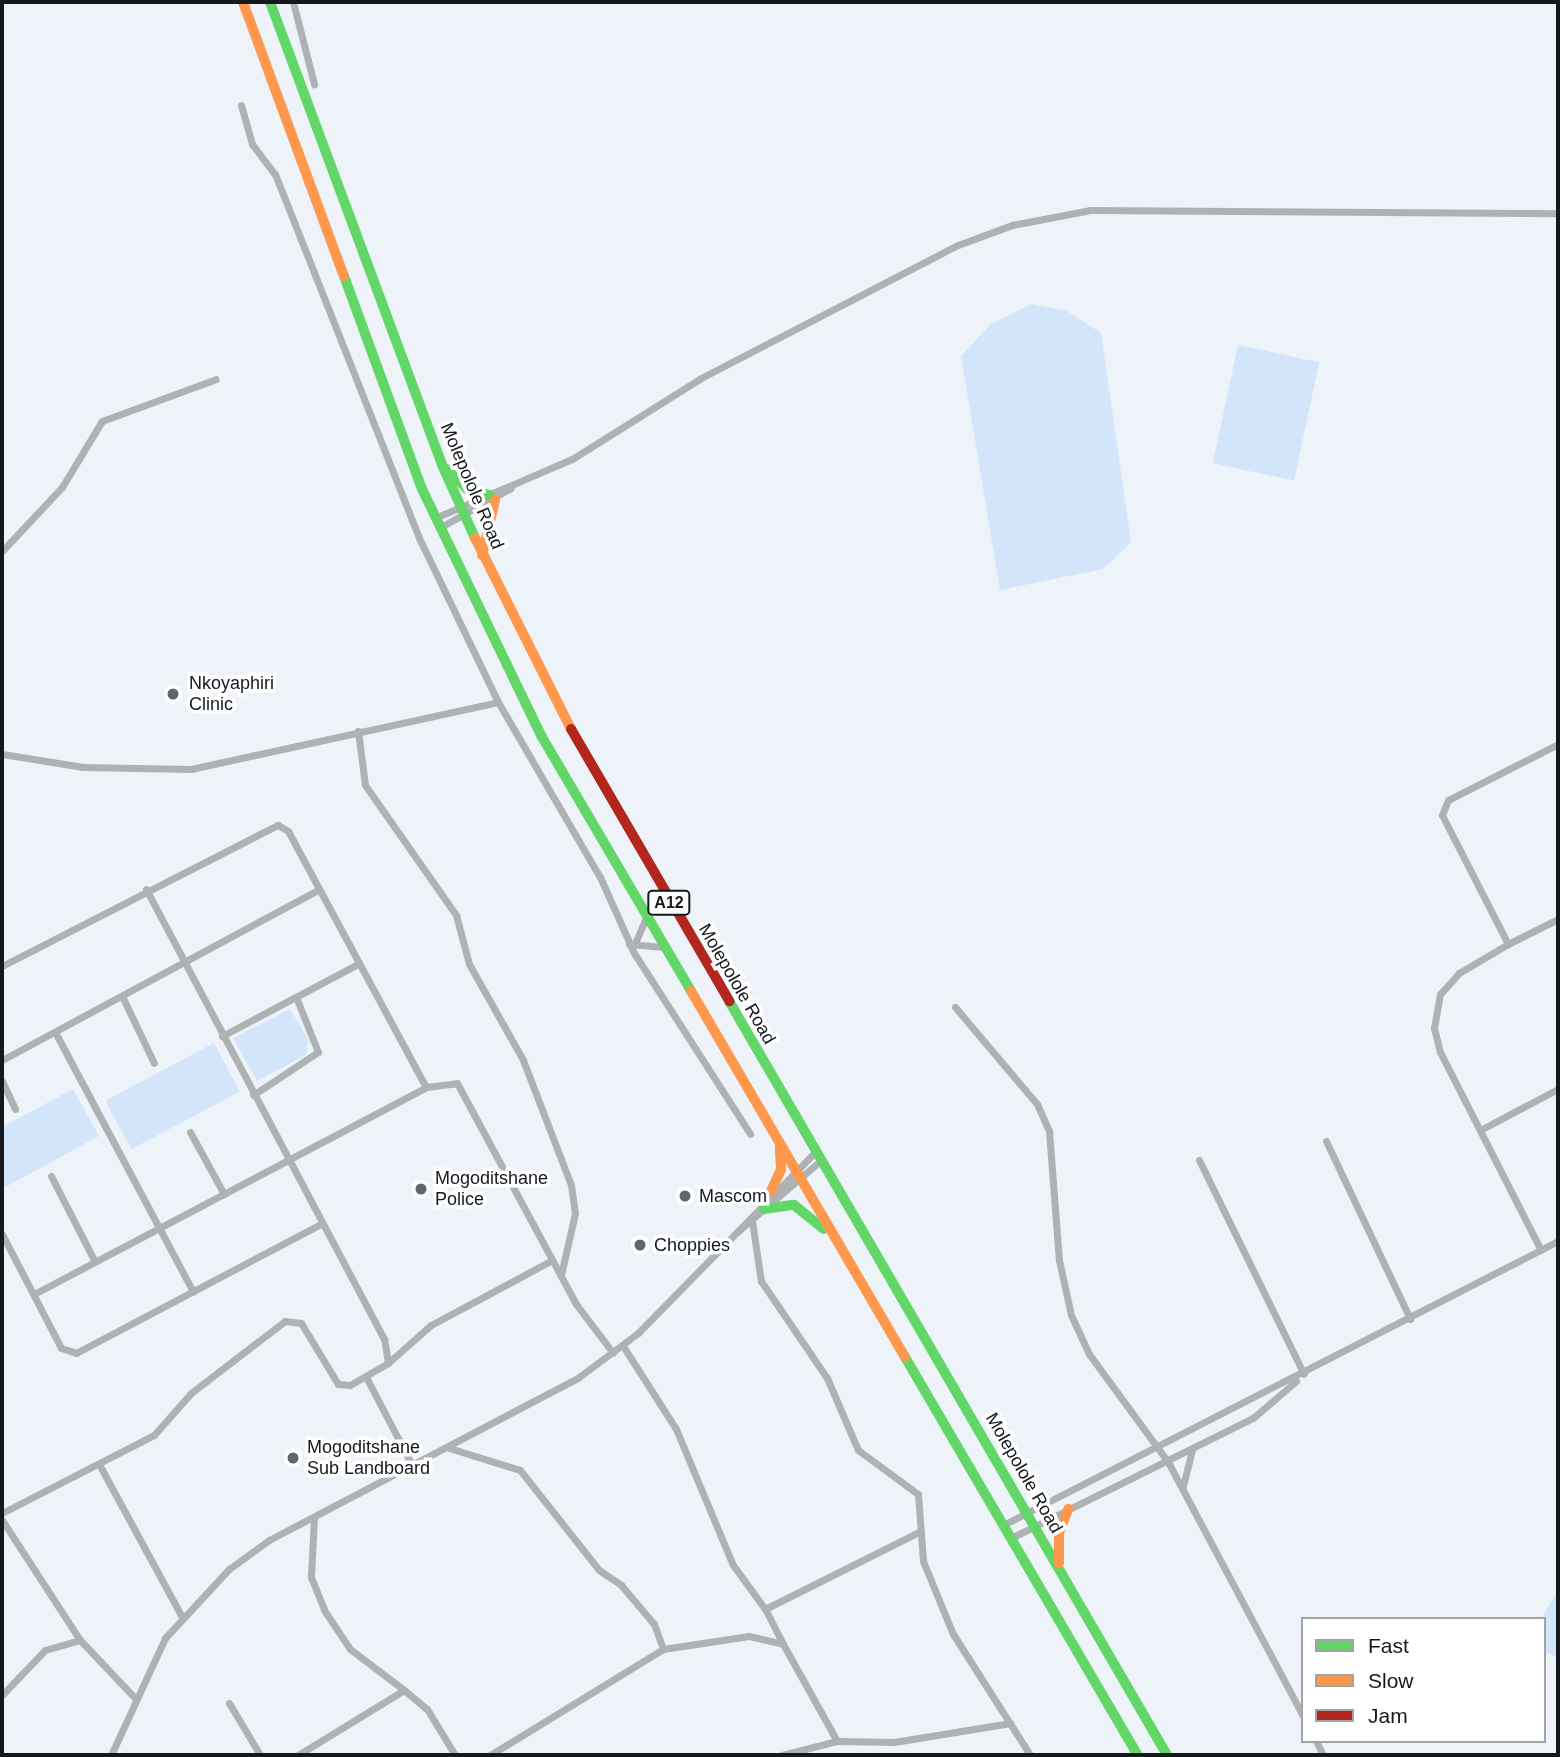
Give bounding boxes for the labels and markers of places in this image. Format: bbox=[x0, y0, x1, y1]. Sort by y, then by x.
place label: Nkoyaphiri Clinic bbox=[189, 673, 274, 716]
marker: Nkoyaphiri Clinic bbox=[163, 684, 183, 704]
place label: Mogoditshane Police bbox=[435, 1168, 548, 1210]
marker: Mogoditshane Police bbox=[413, 1181, 429, 1197]
place label: Mascom bbox=[699, 1185, 767, 1207]
marker: Mascom bbox=[677, 1188, 693, 1204]
place label: Choppies bbox=[654, 1234, 730, 1256]
marker: Choppies bbox=[632, 1237, 648, 1253]
place label: Mogoditshane Sub Landboard bbox=[307, 1437, 430, 1480]
marker: Mogoditshane Sub Landboard bbox=[285, 1450, 301, 1466]

